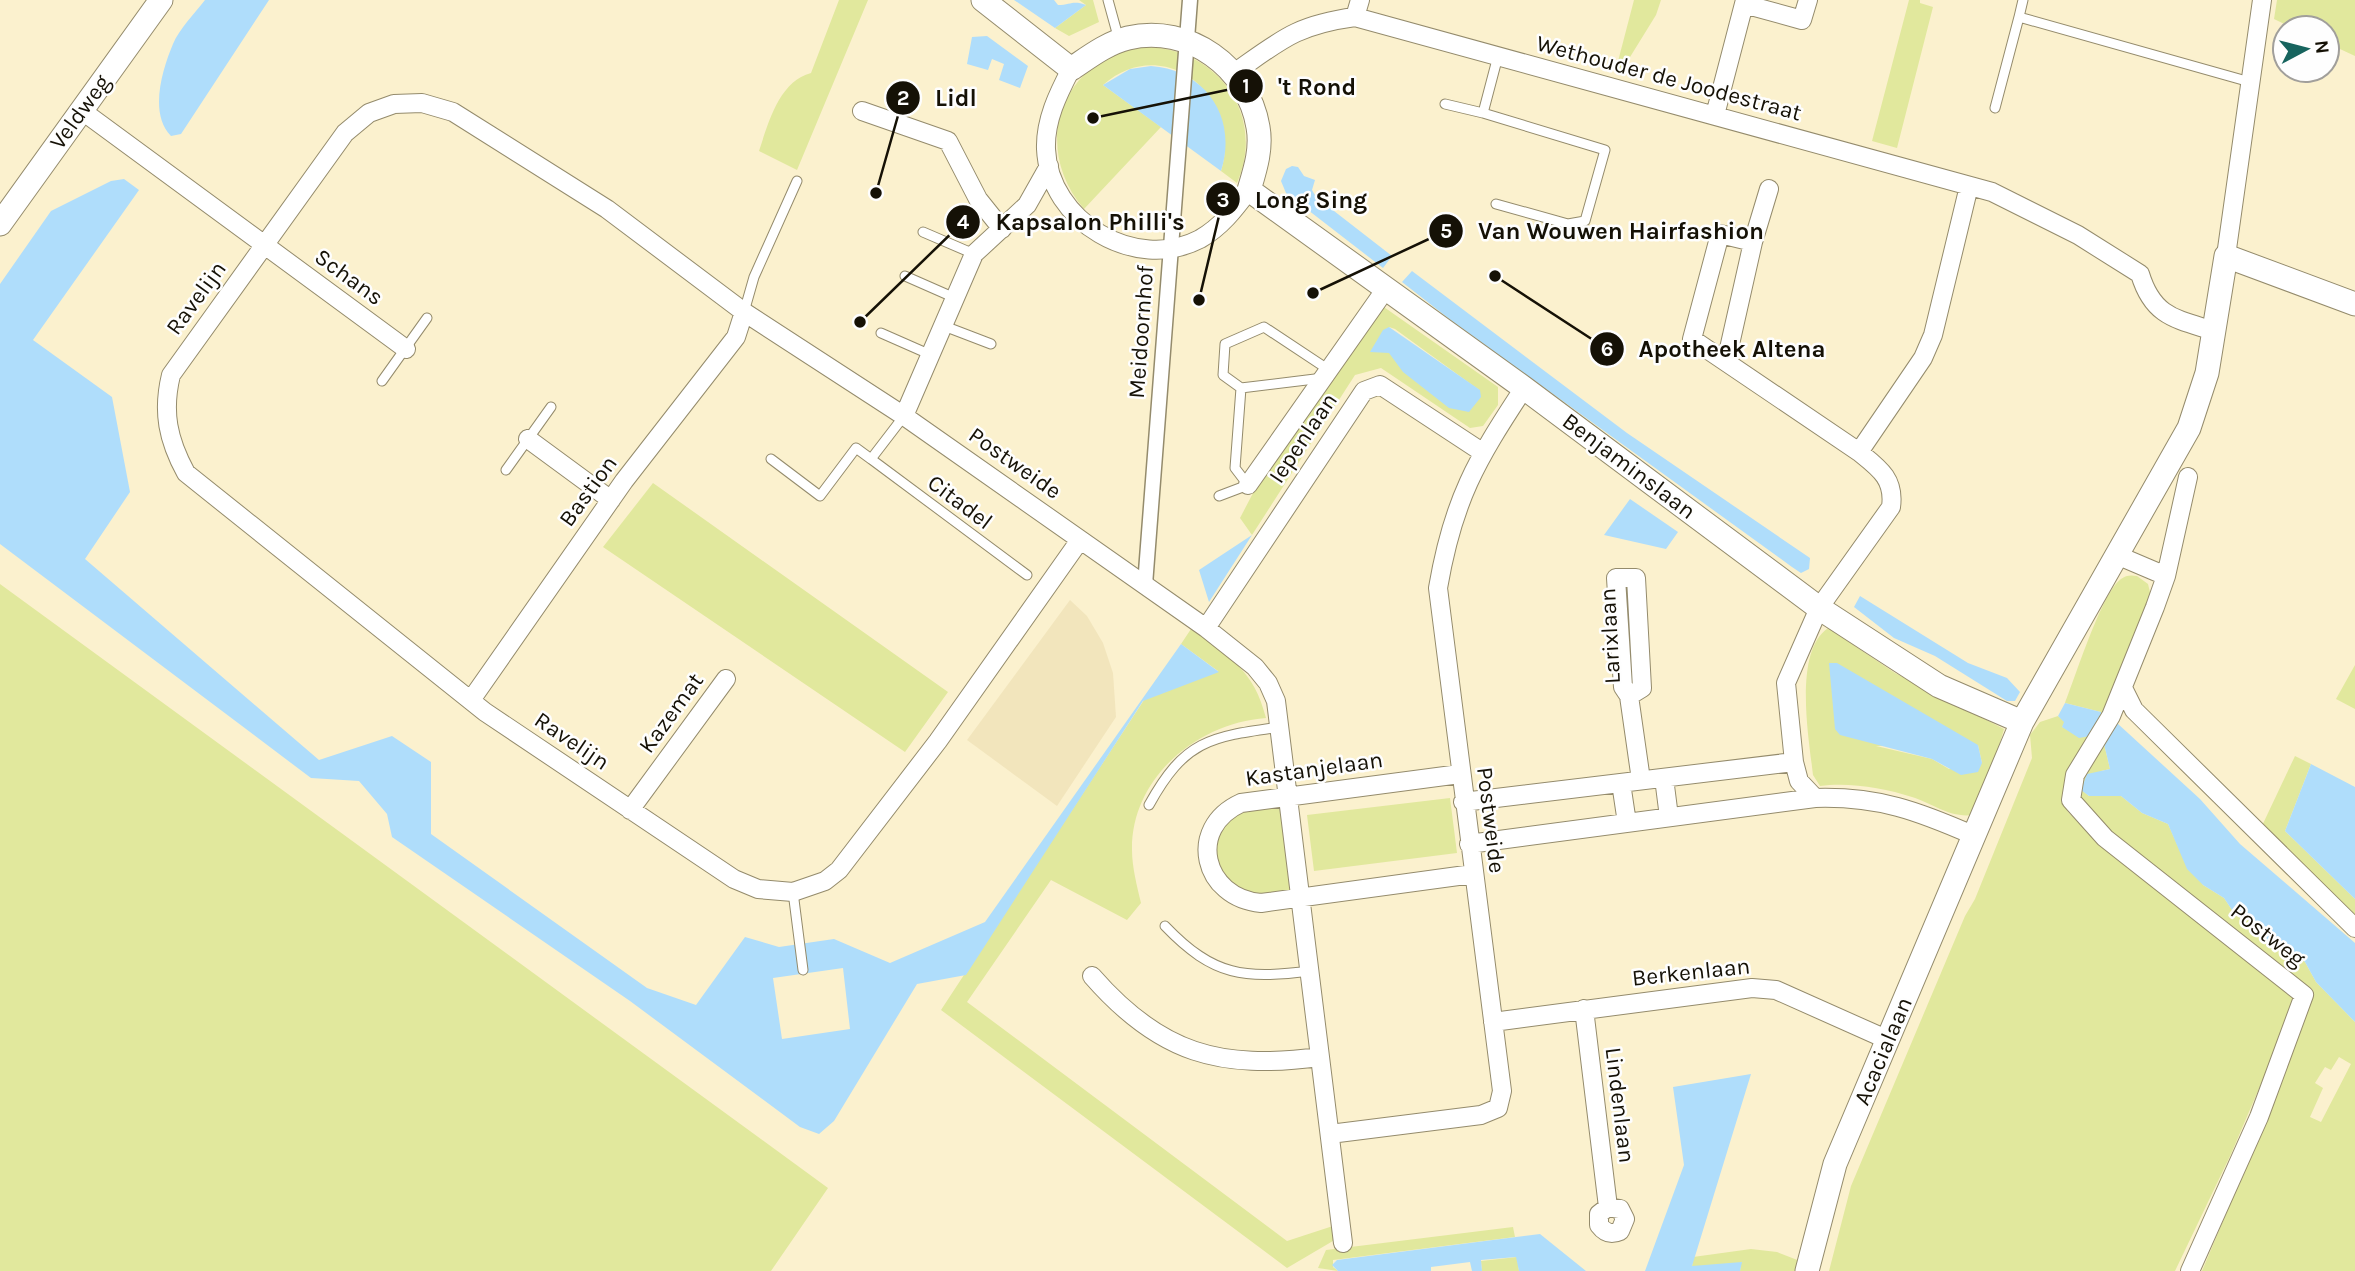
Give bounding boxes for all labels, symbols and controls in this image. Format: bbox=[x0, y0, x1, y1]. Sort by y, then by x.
north arrow bbox=[2271, 14, 2341, 84]
street label: Wethouder de Joodestraat bbox=[1533, 30, 1805, 127]
text: N bbox=[2310, 39, 2334, 55]
callout: 't Rond bbox=[1228, 64, 1370, 109]
street label: Veldweg bbox=[44, 69, 116, 155]
text: 't Rond bbox=[1278, 73, 1356, 101]
text: 1 bbox=[1242, 74, 1250, 98]
callout: Lidl bbox=[886, 75, 991, 120]
text: Lidl bbox=[935, 84, 977, 112]
text: 2 bbox=[897, 86, 909, 110]
callout: Long Sing bbox=[1206, 177, 1381, 222]
text: Long Sing bbox=[1255, 186, 1367, 214]
text: 3 bbox=[1216, 188, 1230, 212]
callout: Kapsalon Philli's bbox=[946, 199, 1198, 244]
text: Kapsalon Philli's bbox=[995, 208, 1185, 236]
callout: Van Wouwen Hairfashion bbox=[1429, 208, 1778, 253]
text: 4 bbox=[957, 210, 970, 234]
text: Van Wouwen Hairfashion bbox=[1478, 217, 1764, 245]
text: 5 bbox=[1440, 219, 1452, 243]
street label: Schans bbox=[309, 243, 389, 311]
street label: Ravelijn bbox=[160, 256, 232, 340]
street label: Meidoornhof bbox=[1123, 264, 1159, 399]
callout: Apotheek Altena bbox=[1590, 326, 1840, 371]
text: Apotheek Altena bbox=[1639, 335, 1825, 363]
text: 6 bbox=[1601, 337, 1613, 361]
street label: Iepenlaan bbox=[1263, 388, 1343, 488]
street label: Benjaminslaan bbox=[1557, 407, 1701, 525]
street label: Postweide bbox=[964, 421, 1066, 505]
street label: Bastion bbox=[553, 450, 623, 532]
street label: Citadel bbox=[922, 469, 998, 535]
street label: Larixlaan bbox=[1594, 587, 1626, 685]
street label: Kazemat bbox=[633, 667, 709, 758]
street label: Ravelijn bbox=[529, 706, 615, 776]
street label: Kastanjelaan bbox=[1244, 746, 1384, 792]
street label: Postweide bbox=[1471, 765, 1511, 875]
street label: Postweg bbox=[2225, 897, 2311, 973]
street label: Berkenlaan bbox=[1631, 952, 1751, 992]
street label: Acacialaan bbox=[1848, 993, 1918, 1109]
street label: Lindenlaan bbox=[1600, 1046, 1640, 1164]

